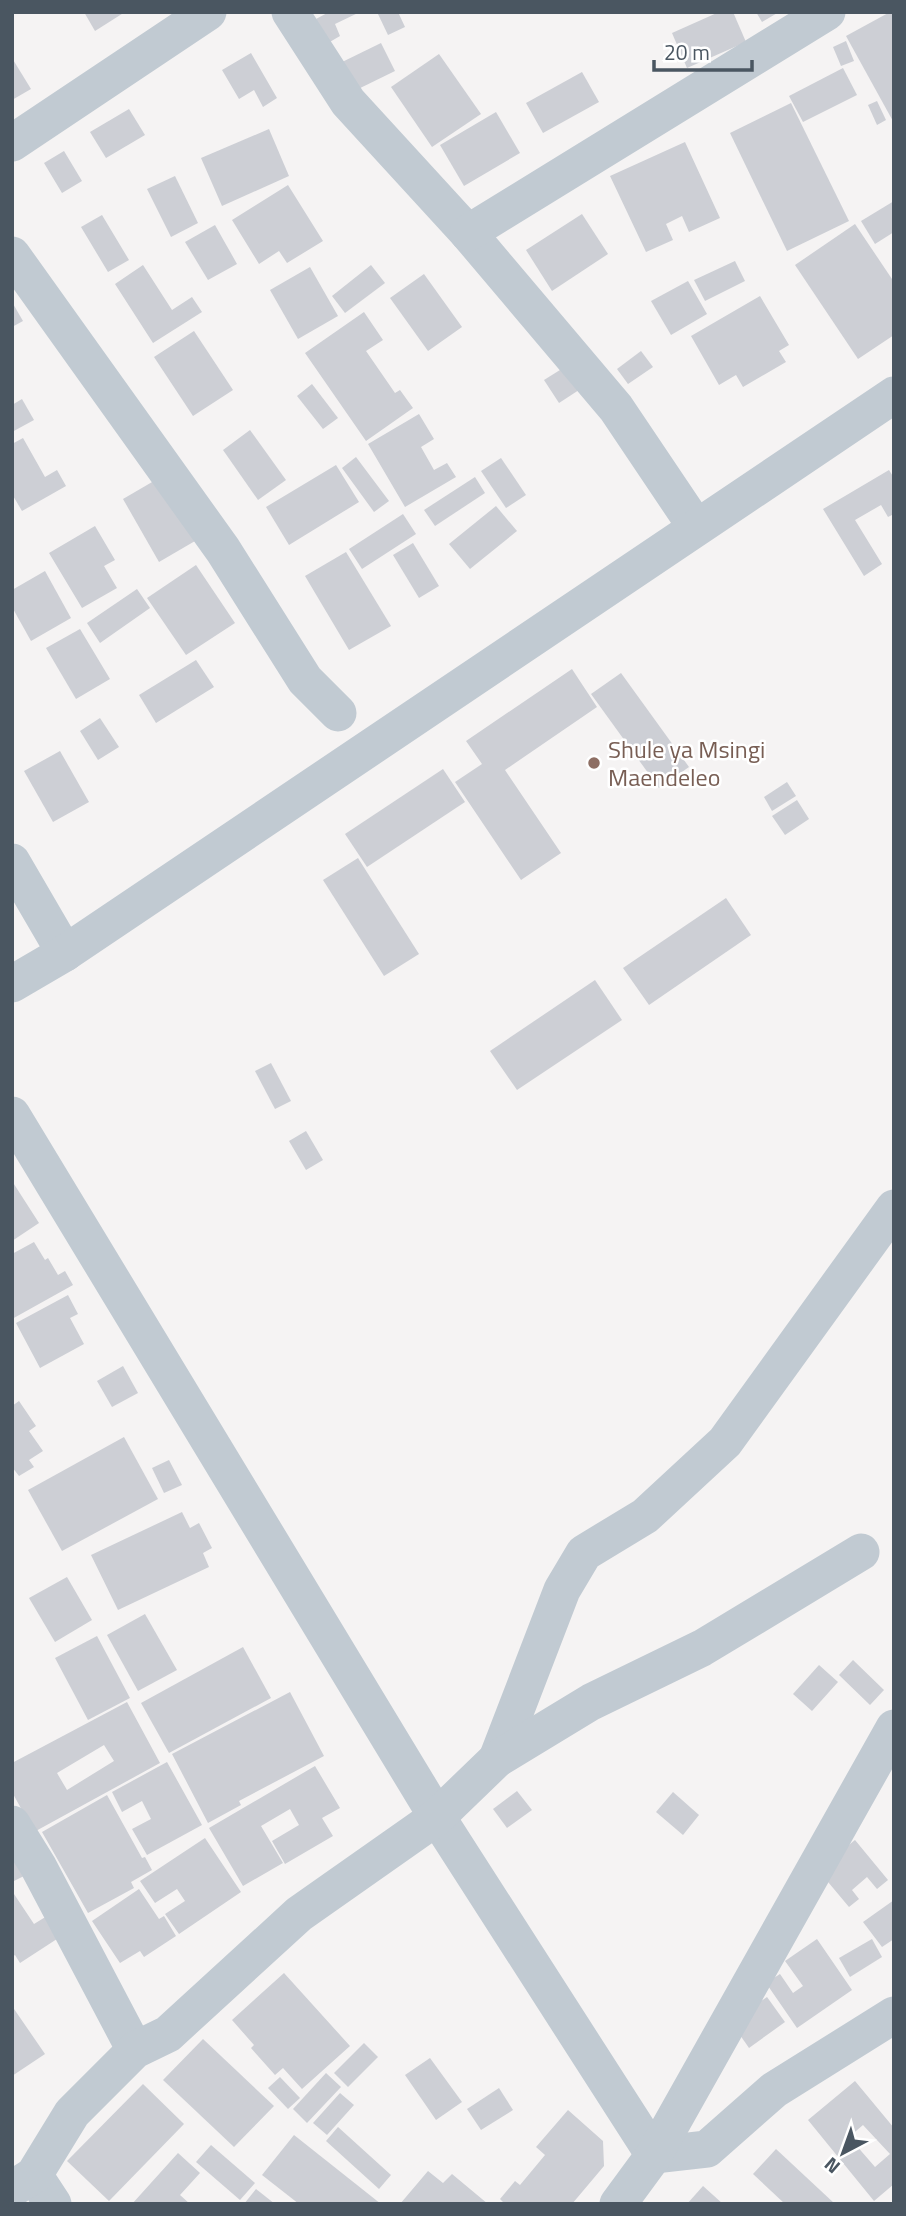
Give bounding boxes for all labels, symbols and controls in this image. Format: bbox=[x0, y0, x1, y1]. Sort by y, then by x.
scale bar bbox=[654, 28, 752, 72]
text: 20 m bbox=[664, 36, 710, 68]
place label: Shule ya Msingi Maendeleo bbox=[608, 731, 765, 795]
marker: Shule ya Msingi Maendeleo bbox=[586, 755, 602, 771]
north arrow bbox=[808, 2118, 878, 2188]
text: N bbox=[817, 2151, 846, 2181]

